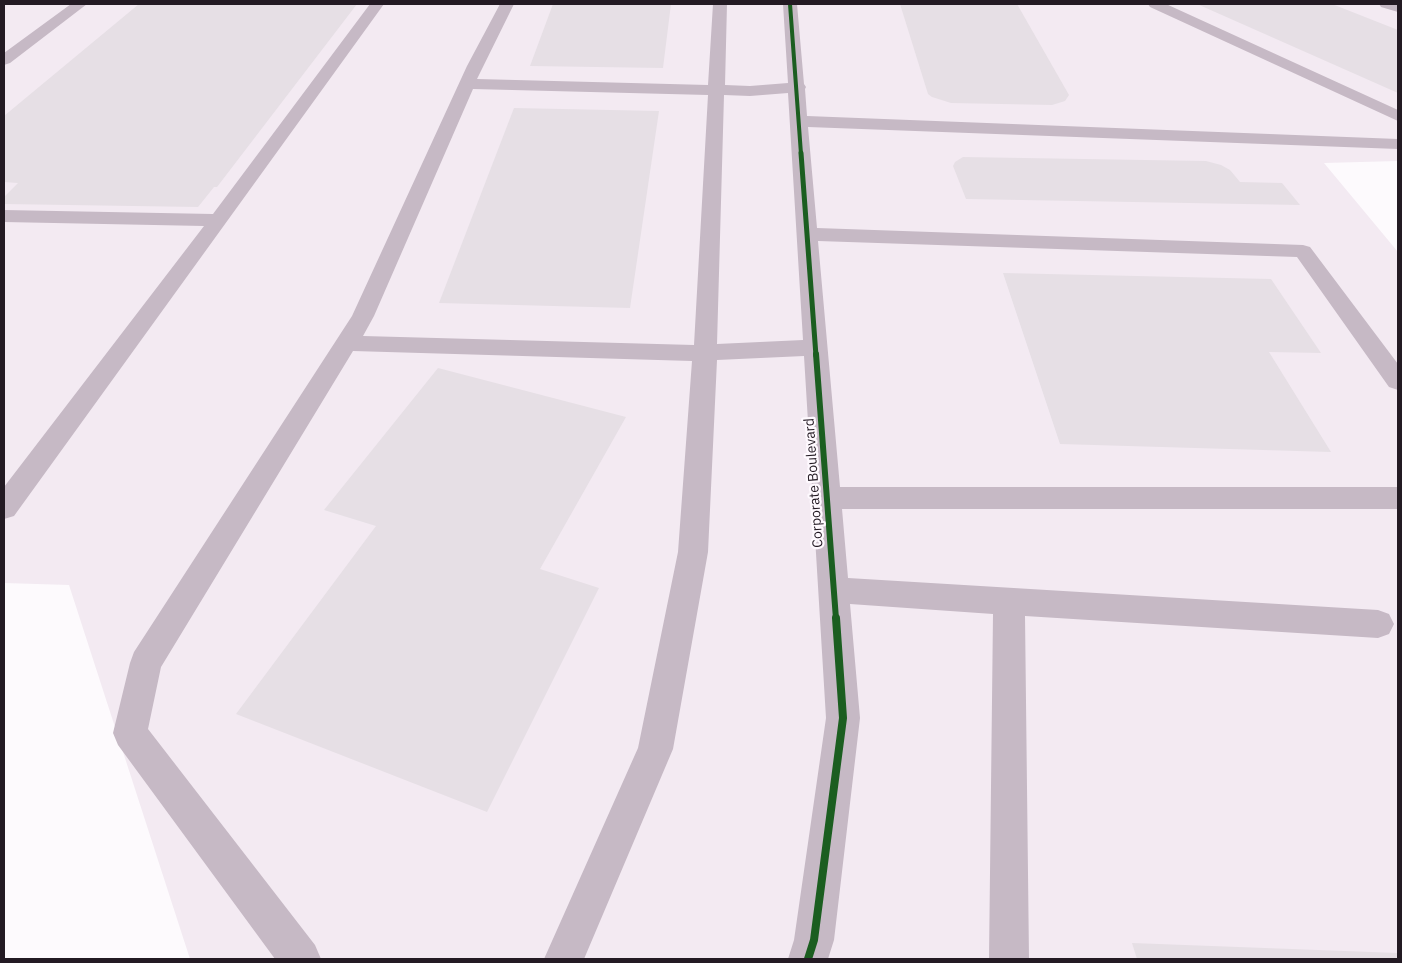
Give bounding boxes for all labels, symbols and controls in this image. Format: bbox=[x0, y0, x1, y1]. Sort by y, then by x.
street label: Corporate Boulevard bbox=[801, 418, 827, 548]

